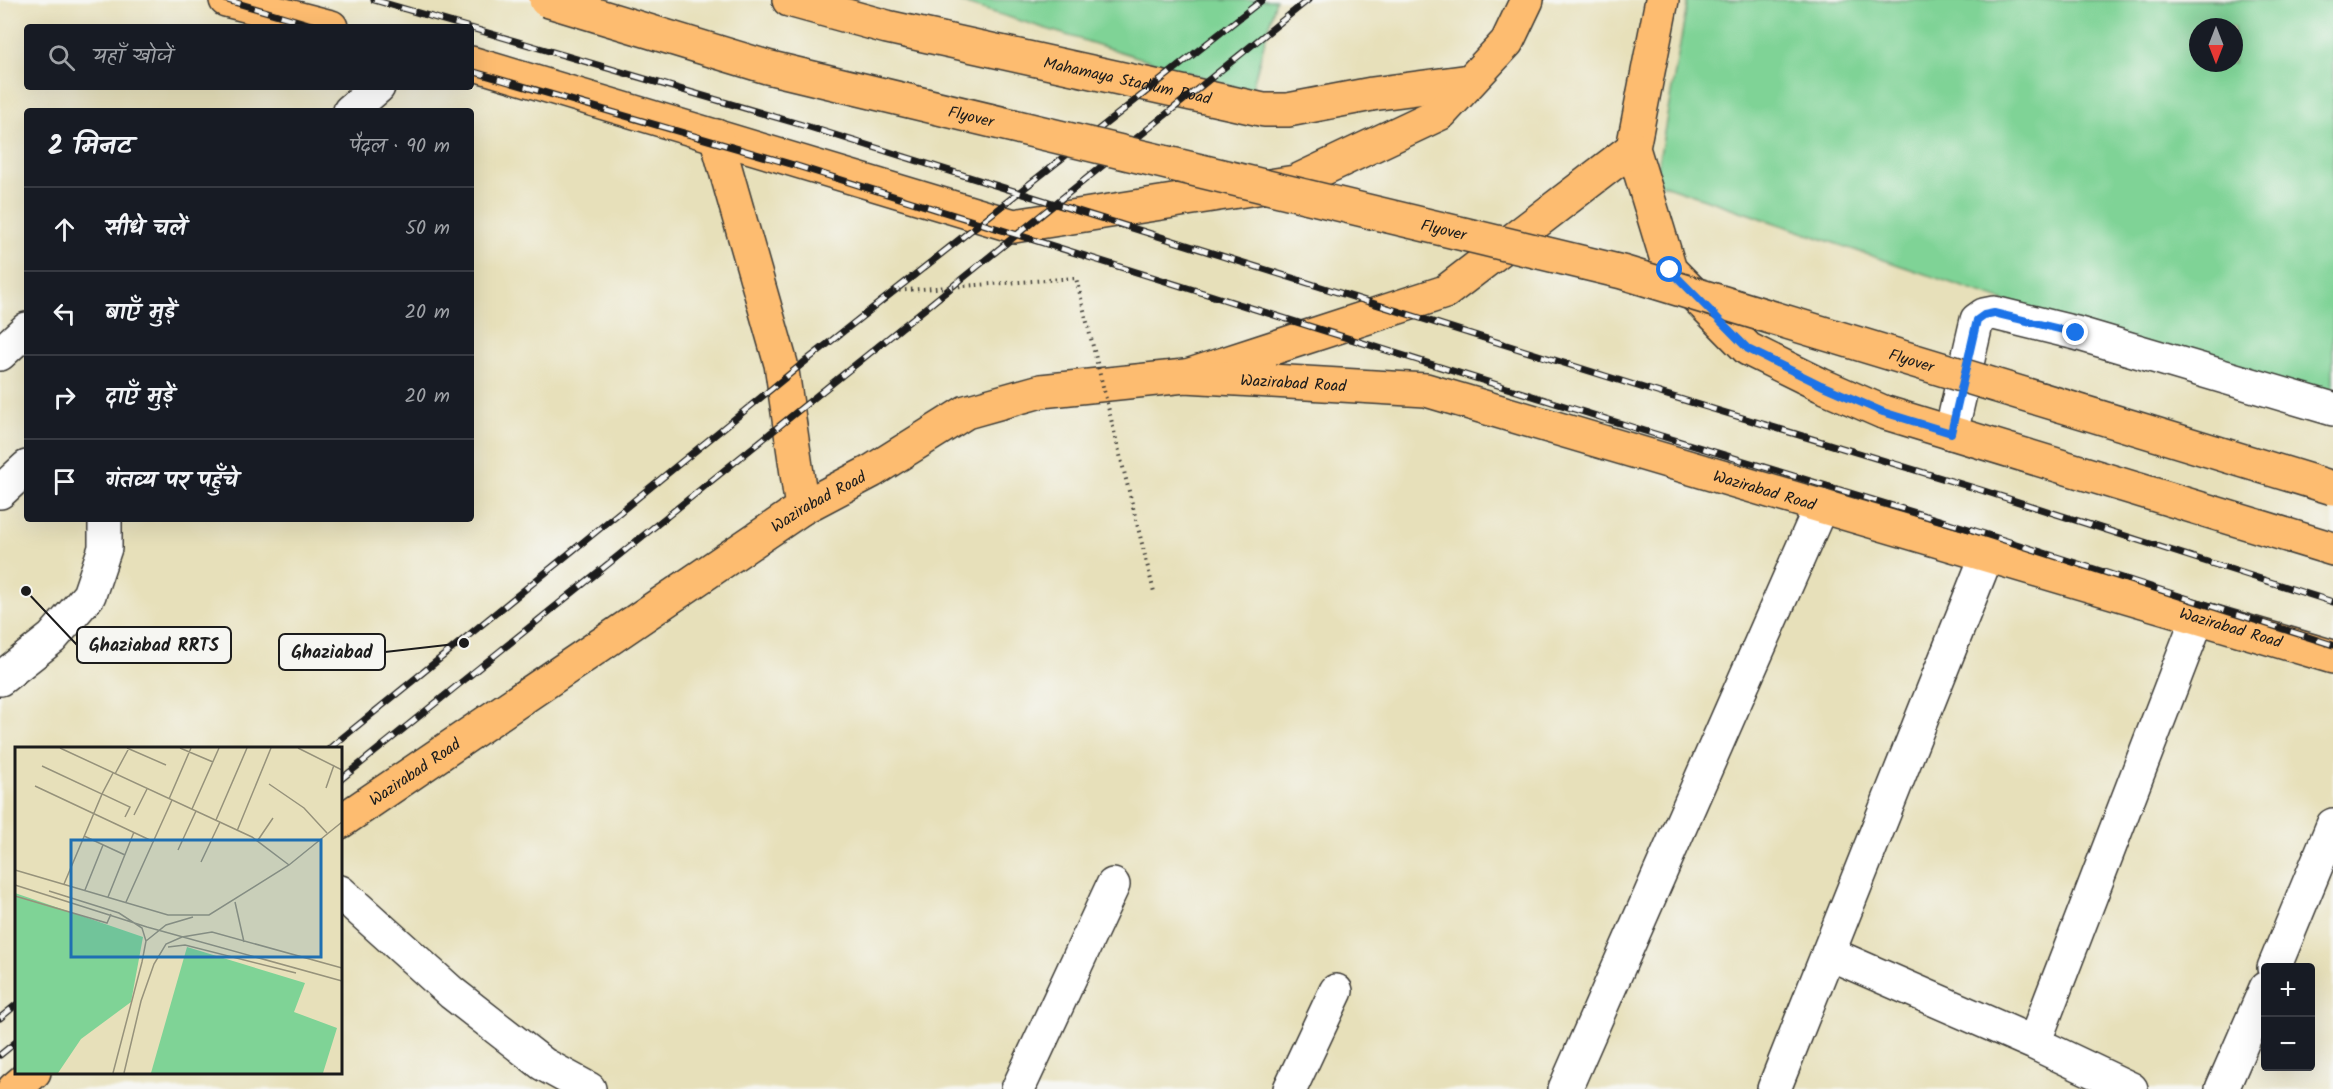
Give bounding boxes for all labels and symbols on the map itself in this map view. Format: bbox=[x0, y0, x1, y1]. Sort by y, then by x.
north arrow bbox=[2189, 18, 2243, 72]
street label: Mahamaya Stadium Road bbox=[1041, 51, 1214, 112]
street label: Flyover bbox=[945, 100, 998, 135]
street label: Flyover bbox=[1418, 213, 1471, 249]
route start bbox=[1656, 256, 1682, 282]
route end bbox=[2062, 319, 2088, 345]
street label: Flyover bbox=[1886, 343, 1939, 381]
street label: Wazirabad Road bbox=[1240, 368, 1348, 399]
street label: Wazirabad Road bbox=[1710, 464, 1820, 518]
street label: Wazirabad Road bbox=[766, 465, 872, 540]
street label: Wazirabad Road bbox=[2176, 601, 2286, 656]
callout: Ghaziabad RRTS bbox=[77, 627, 231, 663]
text: Ghaziabad RRTS bbox=[89, 632, 219, 661]
callout: Ghaziabad bbox=[279, 634, 385, 670]
text: Ghaziabad bbox=[291, 639, 373, 668]
street label: Wazirabad Road bbox=[364, 732, 467, 813]
inset map bbox=[15, 747, 342, 1074]

